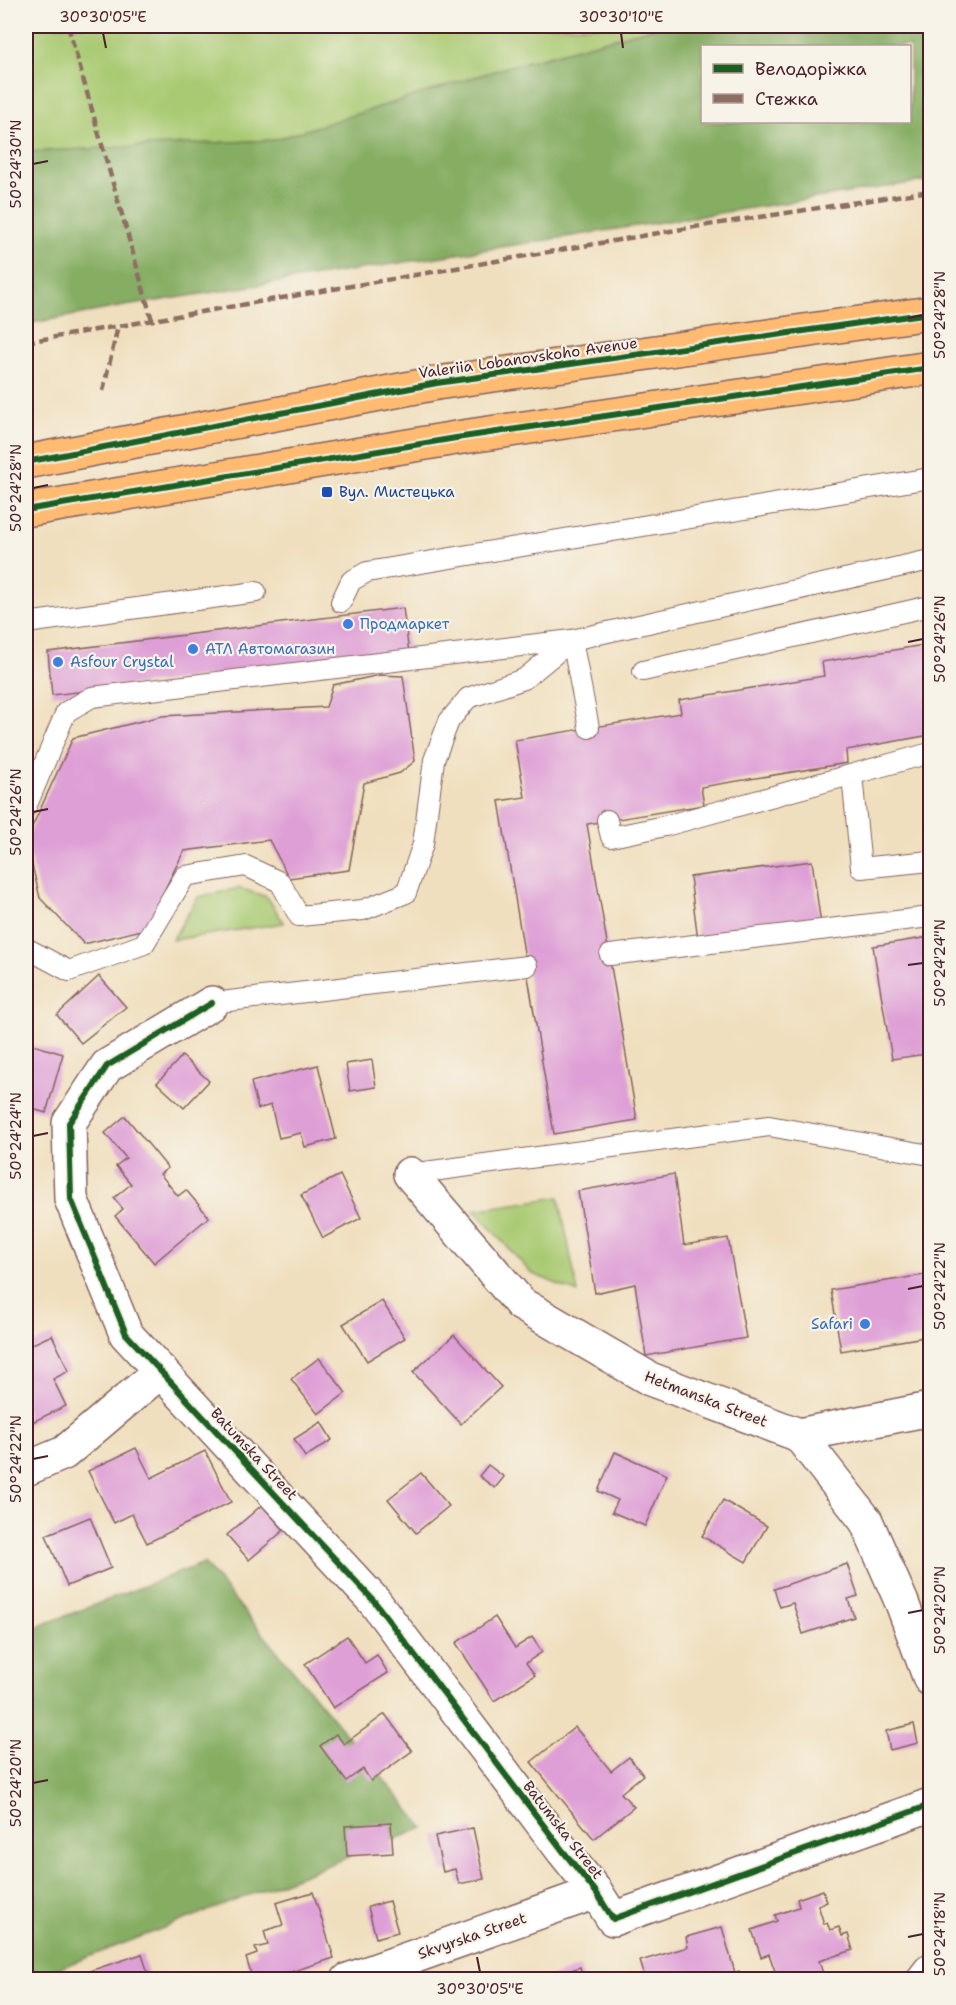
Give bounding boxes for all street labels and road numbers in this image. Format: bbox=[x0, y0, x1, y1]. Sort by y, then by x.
street label: Valeriia Lobanovskoho Avenue bbox=[417, 333, 639, 383]
street label: Hetmanska Street bbox=[641, 1366, 771, 1432]
street label: Batumska Street bbox=[206, 1404, 302, 1504]
street label: Batumska Street bbox=[518, 1777, 608, 1883]
street label: Skvyrska Street bbox=[415, 1908, 529, 1964]

